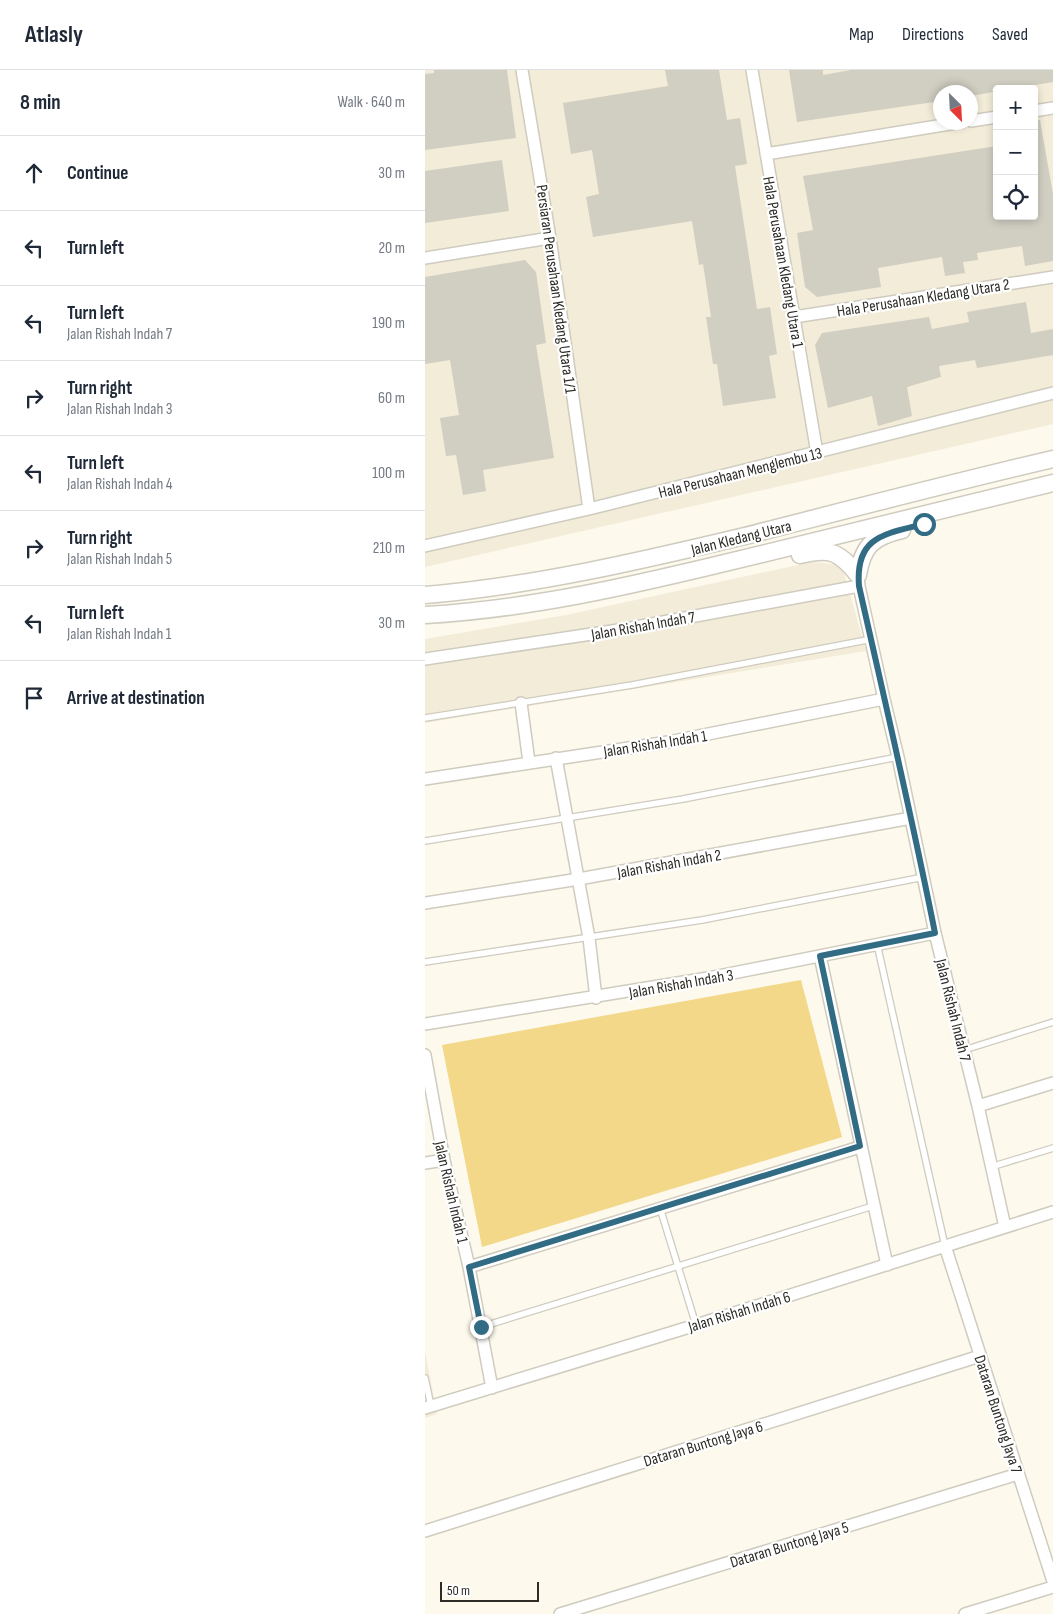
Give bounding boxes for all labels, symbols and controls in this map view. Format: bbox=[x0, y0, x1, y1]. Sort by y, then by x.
text: Atlasly bbox=[25, 20, 83, 49]
text: Map bbox=[849, 24, 874, 45]
text: Directions bbox=[902, 24, 964, 45]
text: Saved bbox=[992, 24, 1028, 45]
north arrow bbox=[933, 85, 978, 130]
map controls bbox=[993, 85, 1038, 220]
button: + bbox=[993, 85, 1038, 130]
text: 8 min bbox=[20, 90, 61, 115]
text: Walk · 640 m bbox=[338, 93, 405, 112]
button: − bbox=[993, 130, 1038, 175]
icon: ahead bbox=[20, 159, 48, 187]
text: Continue bbox=[67, 162, 128, 185]
text: 30 m bbox=[378, 164, 405, 183]
street label: Hala Perusahaan Kledang Utara 1 bbox=[758, 175, 807, 350]
button: locate bbox=[993, 175, 1038, 220]
street label: Persiaran Perusahaan Kledang Utara 1/1 bbox=[531, 184, 580, 395]
icon: left bbox=[20, 234, 48, 262]
text: Turn left bbox=[67, 237, 124, 260]
text: 20 m bbox=[378, 239, 405, 258]
street label: Hala Perusahaan Kledang Utara 2 bbox=[836, 275, 1011, 322]
text: Turn left bbox=[67, 302, 124, 325]
icon: left bbox=[20, 309, 48, 337]
text: 190 m bbox=[372, 314, 405, 333]
text: Jalan Rishah Indah 7 bbox=[67, 325, 172, 344]
text: Turn right bbox=[67, 377, 132, 400]
icon: right bbox=[20, 384, 48, 412]
text: 60 m bbox=[378, 389, 405, 408]
text: Jalan Rishah Indah 3 bbox=[67, 400, 173, 419]
street label: Hala Perusahaan Menglembu 13 bbox=[657, 444, 824, 503]
text: Turn left bbox=[67, 452, 124, 475]
icon: left bbox=[20, 459, 48, 487]
text: 100 m bbox=[372, 464, 405, 483]
text: Jalan Rishah Indah 4 bbox=[67, 475, 172, 494]
route start bbox=[913, 513, 936, 536]
street label: Jalan Kledang Utara bbox=[688, 517, 793, 560]
text: Turn right bbox=[67, 527, 132, 550]
icon: right bbox=[20, 534, 48, 562]
text: 210 m bbox=[373, 539, 405, 558]
text: Jalan Rishah Indah 5 bbox=[67, 550, 172, 569]
text: Turn left bbox=[67, 602, 124, 625]
street label: Jalan Rishah Indah 7 bbox=[589, 608, 697, 645]
icon: left bbox=[20, 609, 48, 637]
text: 30 m bbox=[378, 614, 405, 633]
text: Jalan Rishah Indah 1 bbox=[67, 625, 171, 644]
icon: arrive bbox=[20, 684, 48, 712]
text: Arrive at destination bbox=[67, 687, 205, 710]
street label: Jalan Rishah Indah 1 bbox=[601, 727, 709, 762]
street label: Jalan Rishah Indah 2 bbox=[615, 846, 723, 883]
street label: Jalan Rishah Indah 7 bbox=[930, 956, 975, 1064]
street label: Jalan Rishah Indah 3 bbox=[627, 966, 735, 1003]
street label: Jalan Rishah Indah 1 bbox=[429, 1138, 472, 1246]
street label: Jalan Rishah Indah 6 bbox=[685, 1288, 793, 1337]
route end bbox=[470, 1316, 493, 1339]
street label: Dataran Buntong Jaya 7 bbox=[970, 1353, 1026, 1476]
street label: Dataran Buntong Jaya 6 bbox=[642, 1417, 765, 1472]
street label: Dataran Buntong Jaya 5 bbox=[728, 1518, 851, 1573]
scale bar bbox=[440, 1579, 539, 1602]
text: 50 m bbox=[447, 1582, 470, 1599]

